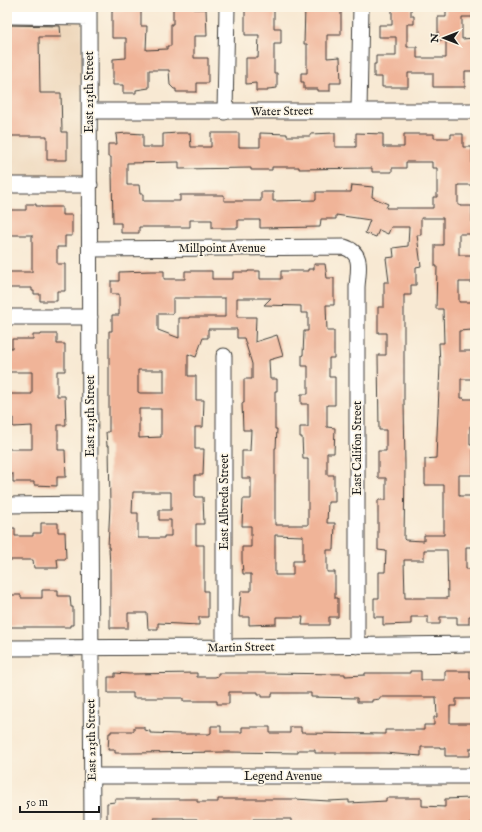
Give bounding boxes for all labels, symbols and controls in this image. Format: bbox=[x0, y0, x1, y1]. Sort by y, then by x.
north arrow bbox=[424, 18, 464, 58]
text: N bbox=[428, 33, 442, 44]
street label: East 213th Street bbox=[82, 51, 97, 133]
street label: Water Street bbox=[251, 103, 313, 120]
street label: Millpoint Avenue bbox=[179, 241, 266, 257]
street label: East 213th Street bbox=[83, 375, 98, 457]
street label: East Califon Street bbox=[350, 401, 365, 495]
street label: East Albreda Street bbox=[217, 454, 232, 550]
street label: Martin Street bbox=[207, 639, 275, 656]
street label: East 213th Street bbox=[83, 699, 100, 781]
street label: Legend Avenue bbox=[244, 769, 323, 784]
scale bar bbox=[20, 788, 99, 814]
text: 50 m bbox=[26, 795, 48, 810]

